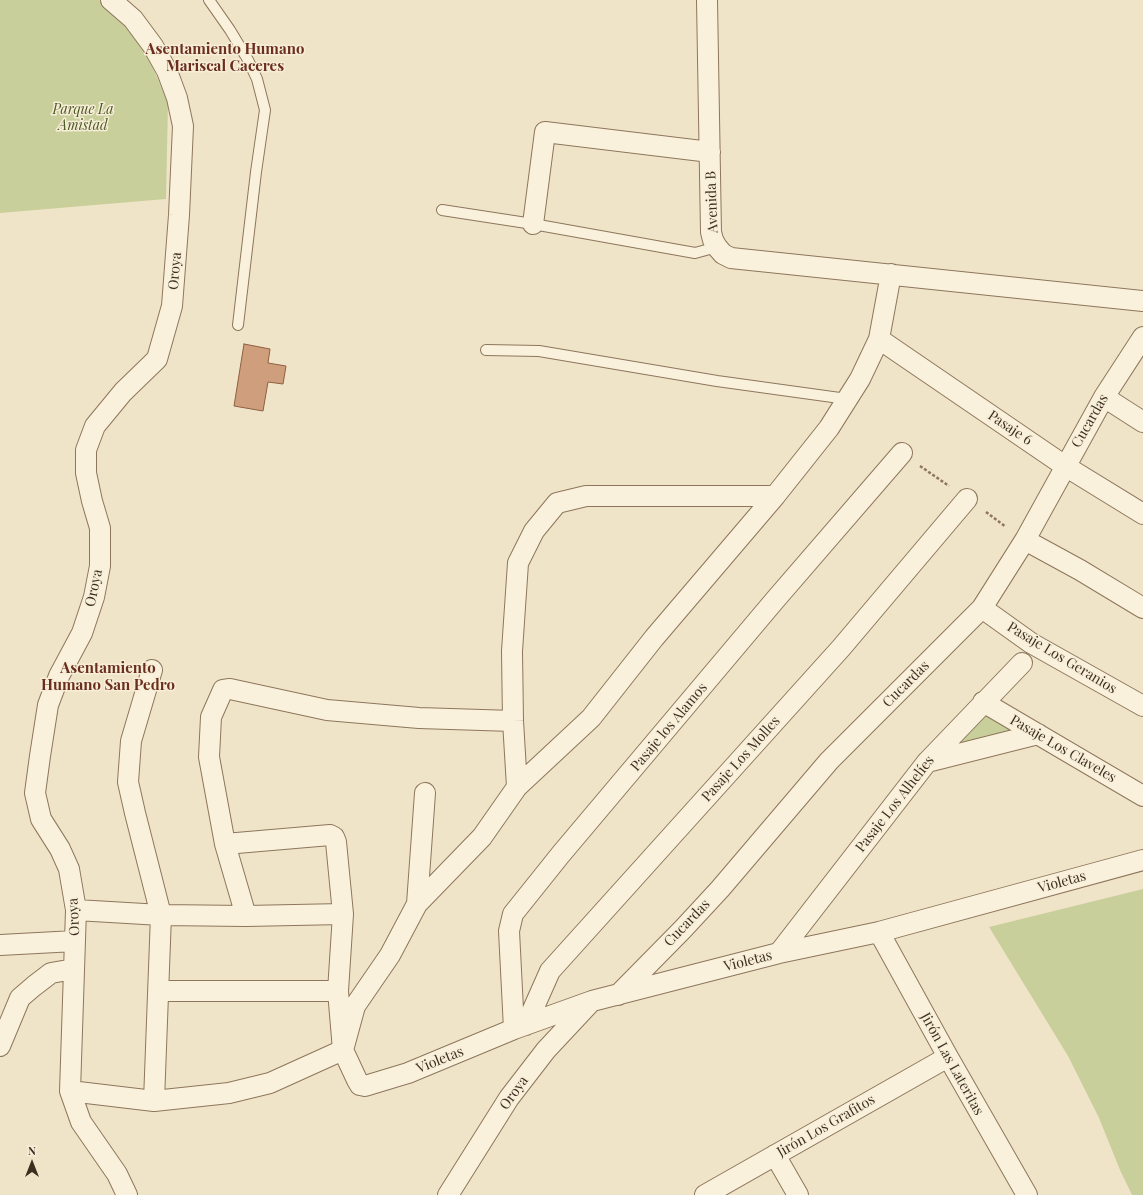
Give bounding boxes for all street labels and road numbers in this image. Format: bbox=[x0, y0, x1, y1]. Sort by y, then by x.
street label: Avenida B bbox=[703, 171, 721, 233]
street label: Oroya bbox=[165, 251, 185, 291]
street label: Cucardas bbox=[1068, 391, 1112, 451]
street label: Pasaje 6 bbox=[985, 407, 1035, 449]
street label: Oroya bbox=[82, 568, 106, 608]
street label: Pasaje Los Geranios bbox=[1004, 619, 1120, 697]
street label: Cucardas bbox=[879, 657, 933, 711]
street label: Pasaje los Alamos bbox=[627, 679, 711, 775]
street label: Pasaje Los Claveles bbox=[1007, 712, 1119, 786]
street label: Pasaje Los Molles bbox=[698, 713, 784, 805]
street label: Pasaje Los Alhelíes bbox=[852, 752, 938, 856]
street label: Violetas bbox=[1036, 868, 1088, 896]
street label: Cucardas bbox=[661, 896, 713, 950]
street label: Oroya bbox=[65, 898, 83, 936]
street label: Violetas bbox=[722, 947, 774, 975]
street label: Jirón Las Lateritas bbox=[917, 1010, 987, 1118]
street label: Violetas bbox=[414, 1043, 466, 1077]
street label: Oroya bbox=[496, 1073, 532, 1113]
street label: Jirón Los Grafitos bbox=[774, 1091, 878, 1161]

